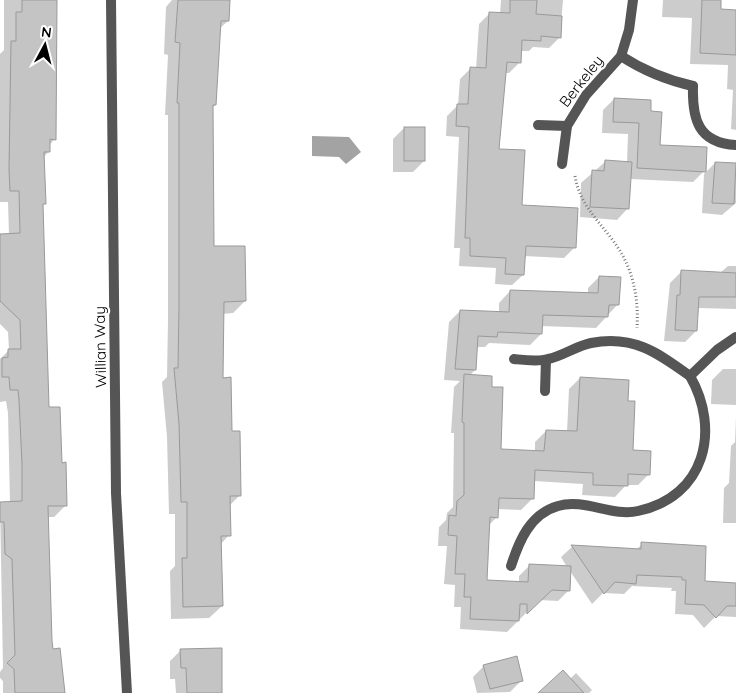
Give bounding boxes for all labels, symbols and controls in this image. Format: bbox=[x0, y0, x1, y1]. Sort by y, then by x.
north arrow bbox=[20, 20, 70, 70]
text: N bbox=[40, 23, 53, 42]
street label: Berkeley bbox=[555, 51, 607, 111]
street label: Willian Way bbox=[90, 306, 110, 388]

